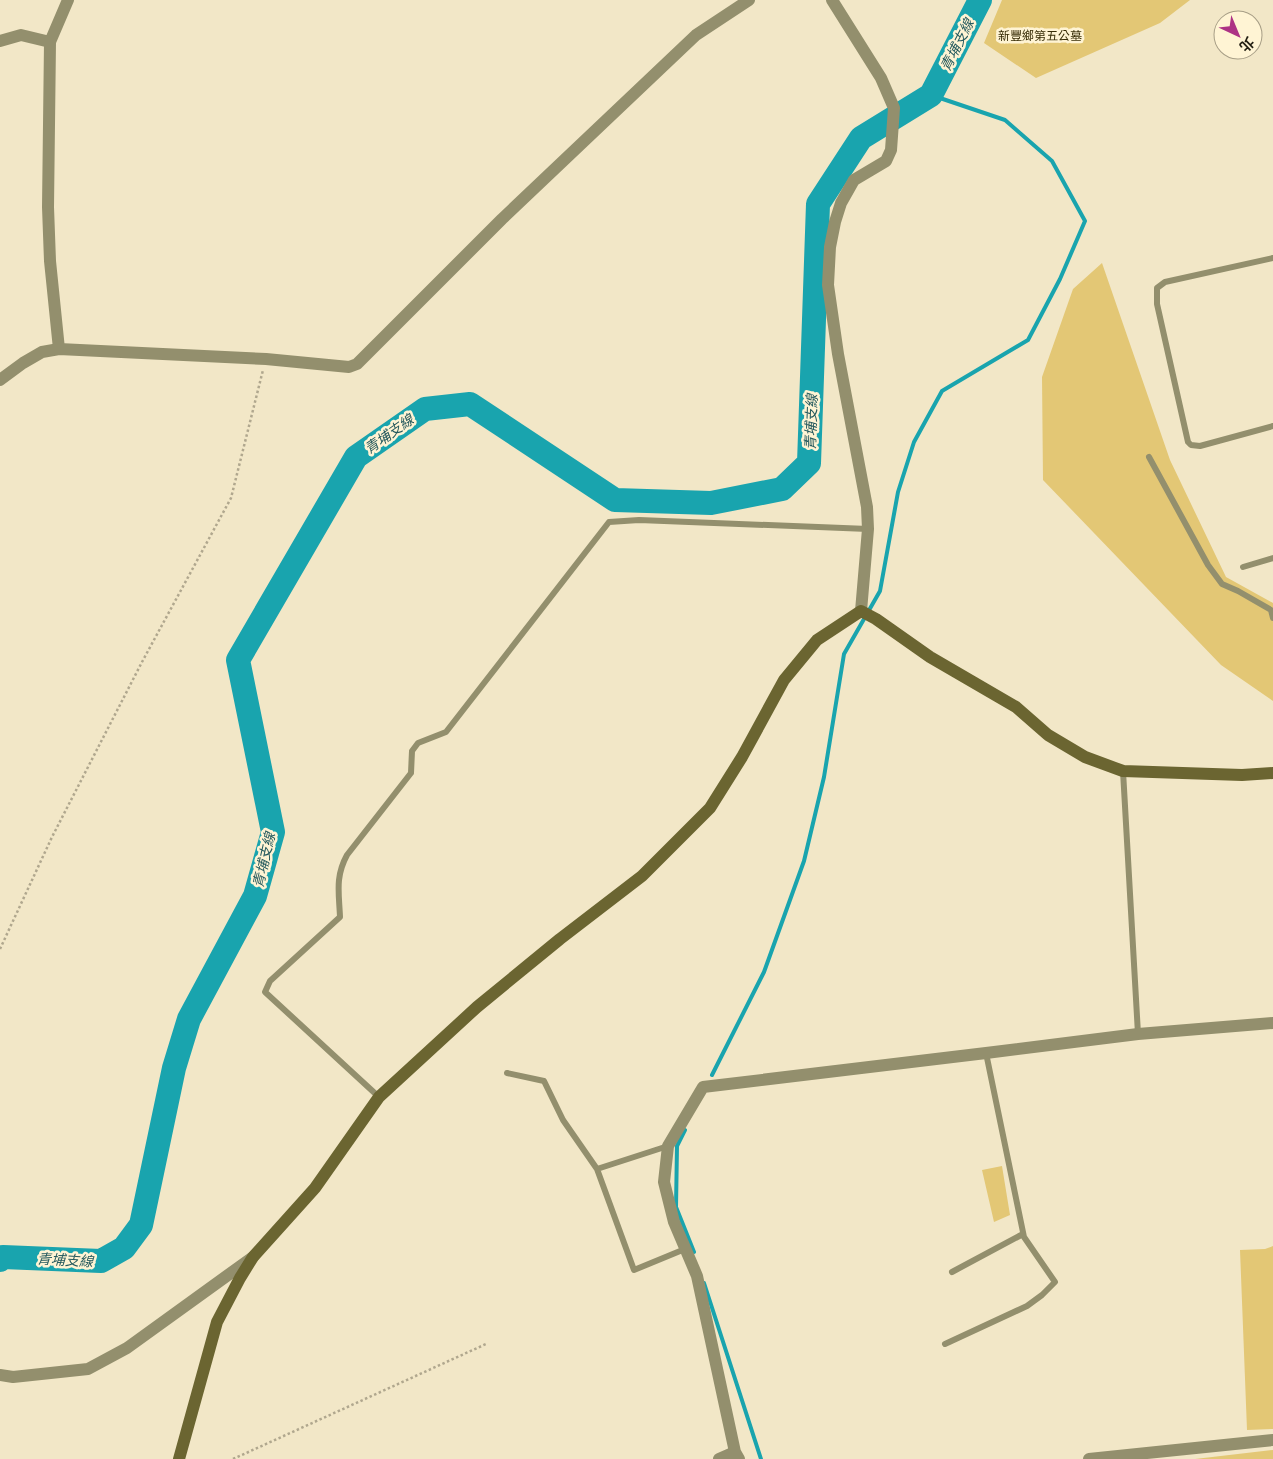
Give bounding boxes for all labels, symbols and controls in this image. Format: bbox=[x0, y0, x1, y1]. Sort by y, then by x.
north arrow bbox=[1213, 10, 1263, 60]
water label: 青埔支線 bbox=[937, 15, 978, 74]
park label: 新豐鄉第五公墓 bbox=[998, 29, 1082, 43]
text: 北 bbox=[1236, 34, 1258, 55]
water label: 青埔支線 bbox=[802, 392, 820, 450]
water label: 青埔支線 bbox=[361, 410, 418, 457]
water label: 青埔支線 bbox=[250, 829, 279, 889]
water label: 青埔支線 bbox=[37, 1251, 95, 1270]

